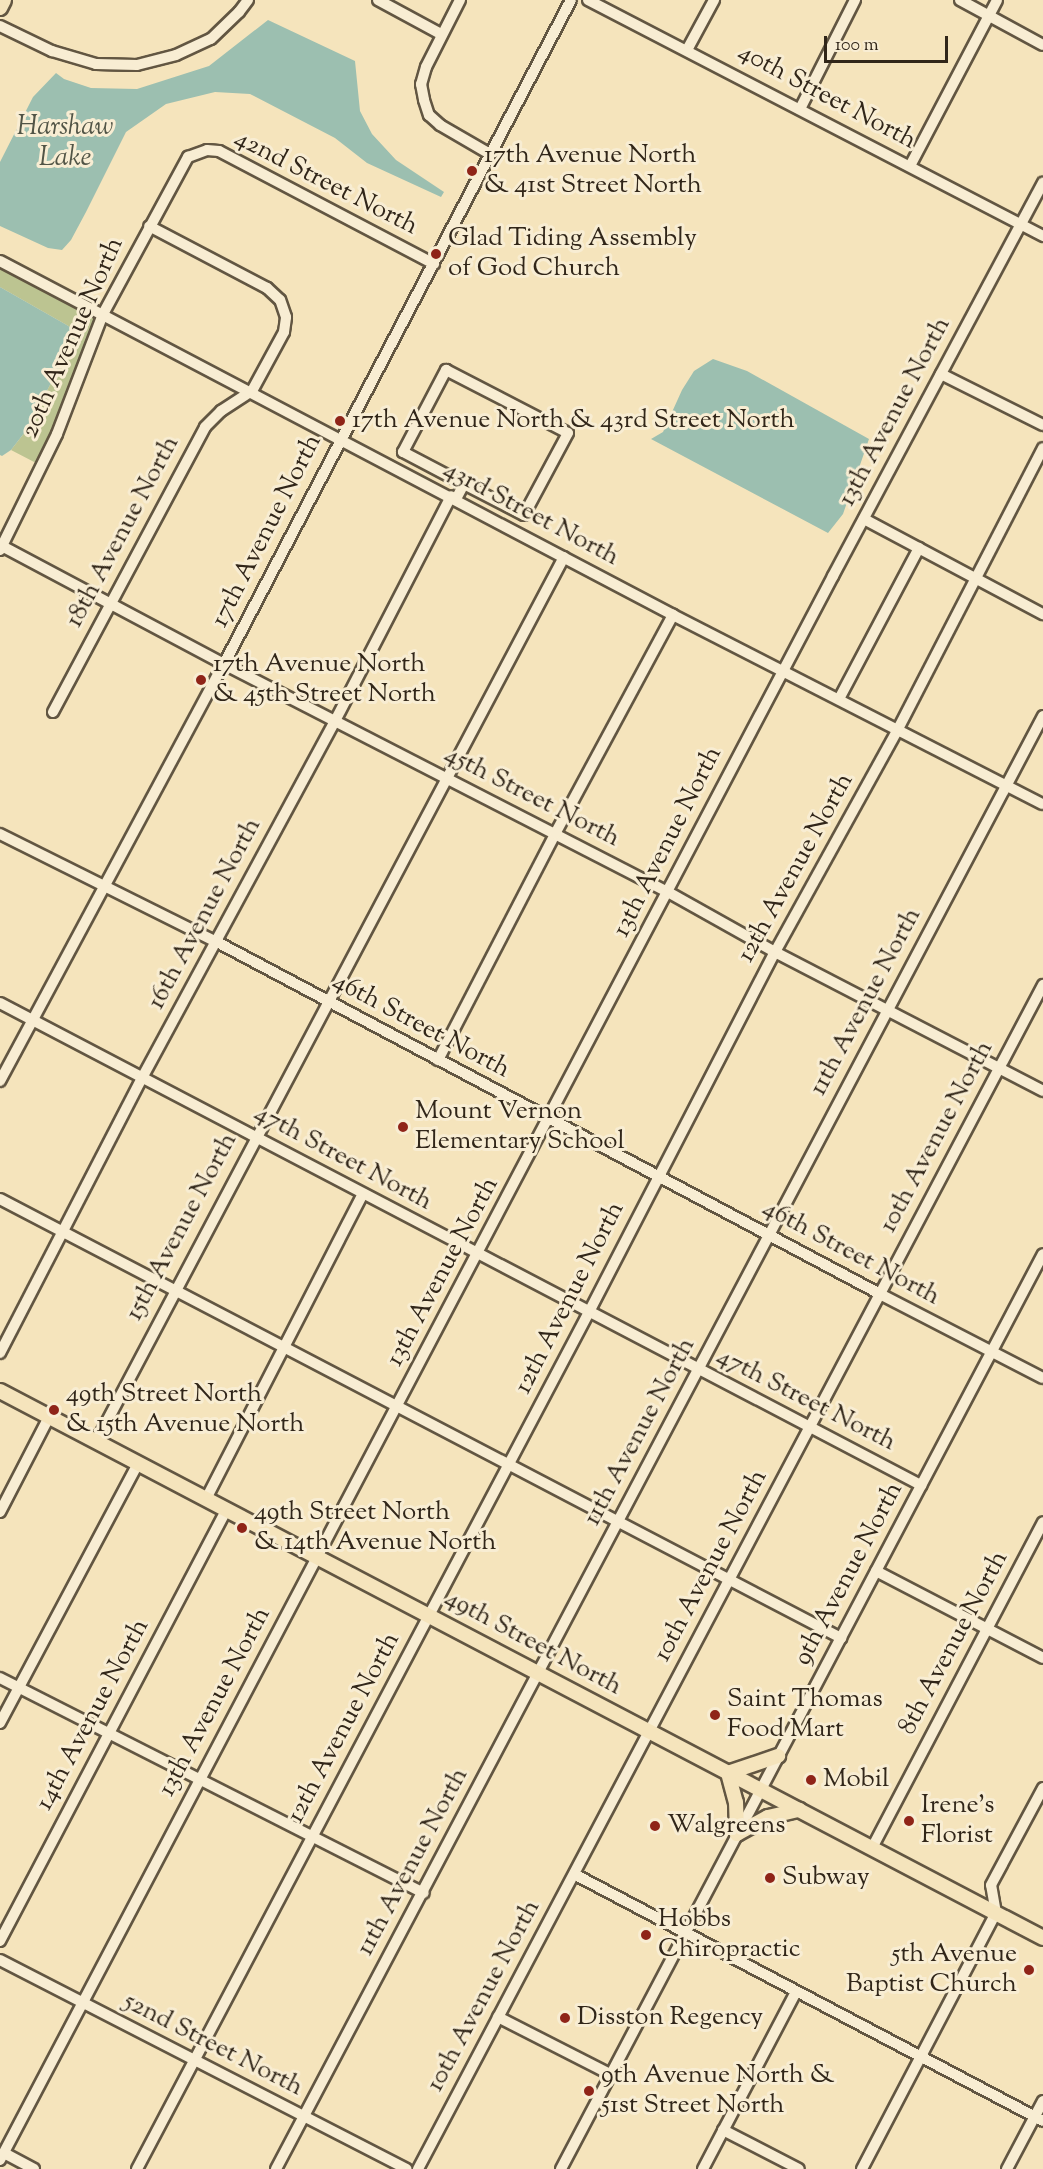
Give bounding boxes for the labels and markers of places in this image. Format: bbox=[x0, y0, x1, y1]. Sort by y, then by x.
place label: 17th Avenue North & 41st Street North bbox=[484, 140, 702, 201]
marker: 17th Avenue North & 41st Street North bbox=[465, 164, 479, 178]
place label: Glad Tiding Assembly of God Church bbox=[448, 223, 697, 284]
marker: Glad Tiding Assembly of God Church bbox=[429, 247, 443, 261]
place label: 17th Avenue North & 43rd Street North bbox=[352, 405, 795, 437]
marker: 17th Avenue North & 43rd Street North bbox=[333, 414, 347, 428]
place label: 17th Avenue North & 45th Street North bbox=[213, 649, 436, 710]
marker: 17th Avenue North & 45th Street North bbox=[194, 673, 208, 687]
place label: Mount Vernon Elementary School bbox=[415, 1096, 625, 1158]
marker: Mount Vernon Elementary School bbox=[396, 1120, 410, 1134]
place label: 49th Street North & 15th Avenue North bbox=[66, 1379, 304, 1440]
marker: 49th Street North & 15th Avenue North bbox=[47, 1403, 61, 1417]
place label: 49th Street North & 14th Avenue North bbox=[254, 1497, 496, 1558]
marker: 49th Street North & 14th Avenue North bbox=[235, 1521, 249, 1535]
place label: Saint Thomas Food Mart bbox=[727, 1684, 883, 1745]
marker: Saint Thomas Food Mart bbox=[708, 1708, 722, 1722]
place label: Mobil bbox=[823, 1764, 889, 1796]
marker: Mobil bbox=[804, 1773, 818, 1787]
place label: Irene's Florist bbox=[921, 1790, 995, 1852]
place label: Walgreens bbox=[667, 1810, 786, 1842]
marker: Irene's Florist bbox=[902, 1814, 916, 1828]
marker: Walgreens bbox=[648, 1819, 662, 1833]
place label: Subway bbox=[782, 1862, 870, 1894]
marker: Subway bbox=[763, 1871, 777, 1885]
place label: Hobbs Chiropractic bbox=[658, 1904, 801, 1966]
marker: Hobbs Chiropractic bbox=[639, 1928, 653, 1942]
place label: 5th Avenue Baptist Church bbox=[846, 1939, 1017, 2000]
marker: 5th Avenue Baptist Church bbox=[1022, 1963, 1036, 1977]
place label: Disston Regency bbox=[577, 2002, 763, 2034]
marker: Disston Regency bbox=[558, 2011, 572, 2025]
place label: 9th Avenue North & 51st Street North bbox=[601, 2060, 834, 2122]
marker: 9th Avenue North & 51st Street North bbox=[582, 2084, 596, 2098]

